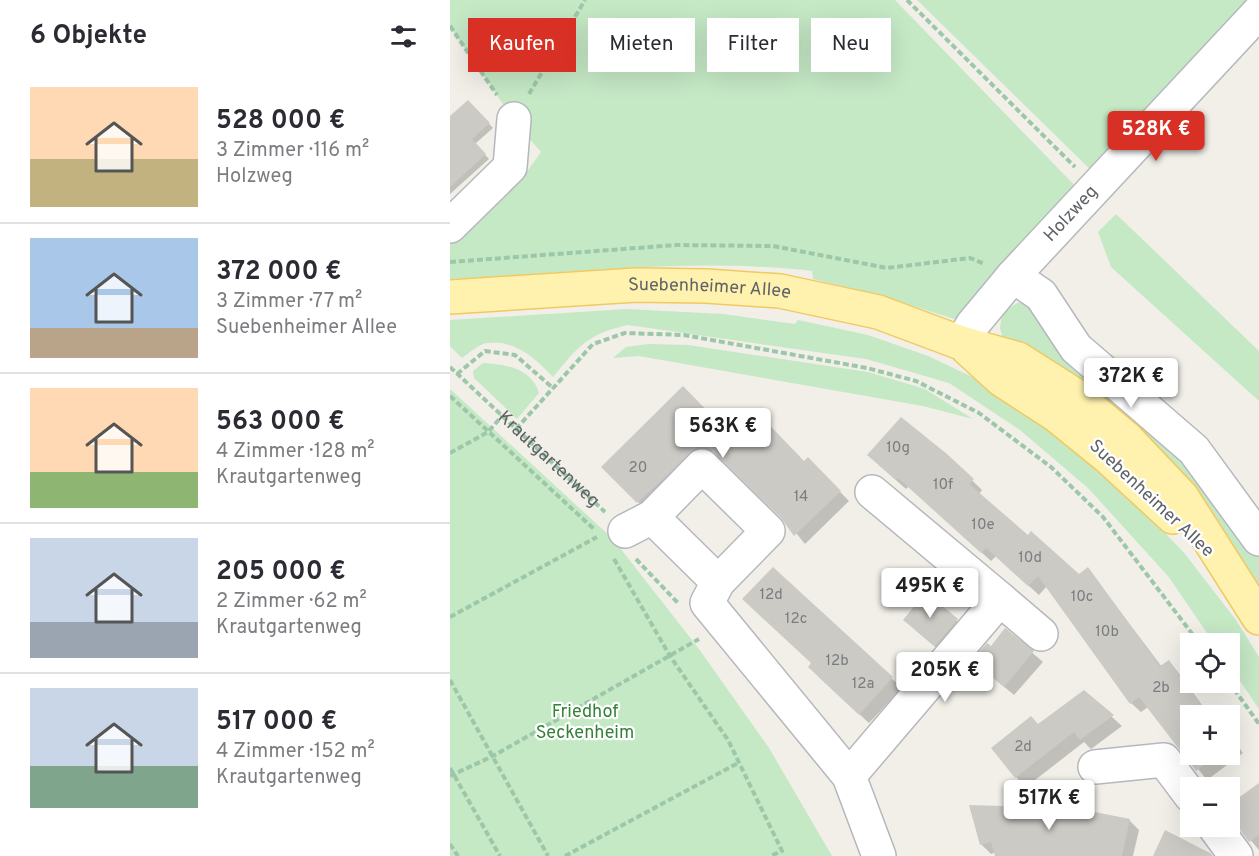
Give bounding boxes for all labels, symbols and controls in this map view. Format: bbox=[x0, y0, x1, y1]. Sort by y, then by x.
chip: Kaufen bbox=[468, 18, 576, 72]
chip: Mieten bbox=[588, 18, 695, 72]
chip: Filter bbox=[707, 18, 799, 72]
chip: Neu bbox=[811, 18, 891, 72]
text: 6 Objekte bbox=[30, 20, 147, 53]
icon: filters bbox=[387, 20, 420, 53]
text: 528 000 € bbox=[216, 105, 345, 138]
icon: home bbox=[78, 111, 150, 183]
pin: 528K € bbox=[1107, 111, 1205, 162]
text: 528K € bbox=[1122, 117, 1190, 143]
text: 3 Zimmer · 116 m² bbox=[216, 138, 369, 164]
text: Holzweg bbox=[216, 164, 293, 190]
street label: Holzweg bbox=[1039, 181, 1103, 247]
text: 372 000 € bbox=[216, 256, 342, 289]
icon: home bbox=[78, 262, 150, 334]
street label: Suebenheimer Allee bbox=[627, 273, 793, 305]
text: 3 Zimmer · 77 m² bbox=[216, 289, 362, 315]
text: Suebenheimer Allee bbox=[216, 315, 397, 341]
pin: 372K € bbox=[1082, 358, 1180, 409]
text: 372K € bbox=[1098, 364, 1164, 390]
text: 563 000 € bbox=[216, 406, 344, 439]
street label: Krautgartenweg bbox=[493, 406, 604, 512]
pin: 563K € bbox=[674, 408, 772, 459]
icon: home bbox=[78, 412, 150, 484]
text: 563K € bbox=[689, 414, 757, 440]
street label: Suebenheimer Allee bbox=[1084, 435, 1218, 563]
text: 4 Zimmer · 128 m² bbox=[216, 439, 375, 465]
house number: 10g bbox=[886, 439, 910, 458]
house number: 20 bbox=[629, 459, 647, 478]
text: Krautgartenweg bbox=[216, 465, 362, 491]
house number: 10f bbox=[933, 476, 953, 495]
house number: 14 bbox=[794, 488, 808, 507]
house number: 10e bbox=[971, 516, 995, 535]
house number: 10d bbox=[1018, 549, 1042, 568]
text: 205 000 € bbox=[216, 556, 346, 589]
icon: home bbox=[78, 562, 150, 634]
pin: 495K € bbox=[881, 568, 979, 619]
text: 495K € bbox=[895, 574, 965, 600]
house number: 12d bbox=[759, 586, 783, 605]
house number: 10c bbox=[1071, 588, 1093, 607]
text: 2 Zimmer · 62 m² bbox=[216, 589, 367, 615]
house number: 12c bbox=[785, 610, 807, 629]
text: Krautgartenweg bbox=[216, 615, 362, 641]
house number: 10b bbox=[1095, 623, 1119, 642]
map controls bbox=[1180, 633, 1240, 837]
button: locate bbox=[1180, 633, 1240, 693]
house number: 12b bbox=[825, 652, 849, 671]
pin: 205K € bbox=[896, 652, 994, 703]
text: 205K € bbox=[910, 658, 980, 684]
house number: 12a bbox=[852, 675, 874, 694]
house number: 2b bbox=[1152, 679, 1170, 698]
park label: Friedhof Seckenheim bbox=[536, 701, 634, 745]
button: + bbox=[1180, 705, 1240, 765]
text: 517 000 € bbox=[216, 706, 337, 739]
icon: home bbox=[78, 712, 150, 784]
house number: 2d bbox=[1014, 738, 1032, 757]
text: 4 Zimmer · 152 m² bbox=[216, 739, 375, 765]
text: Krautgartenweg bbox=[216, 765, 362, 791]
button: − bbox=[1180, 777, 1240, 837]
pin: 517K € bbox=[1000, 780, 1098, 831]
text: 517K € bbox=[1018, 786, 1080, 812]

